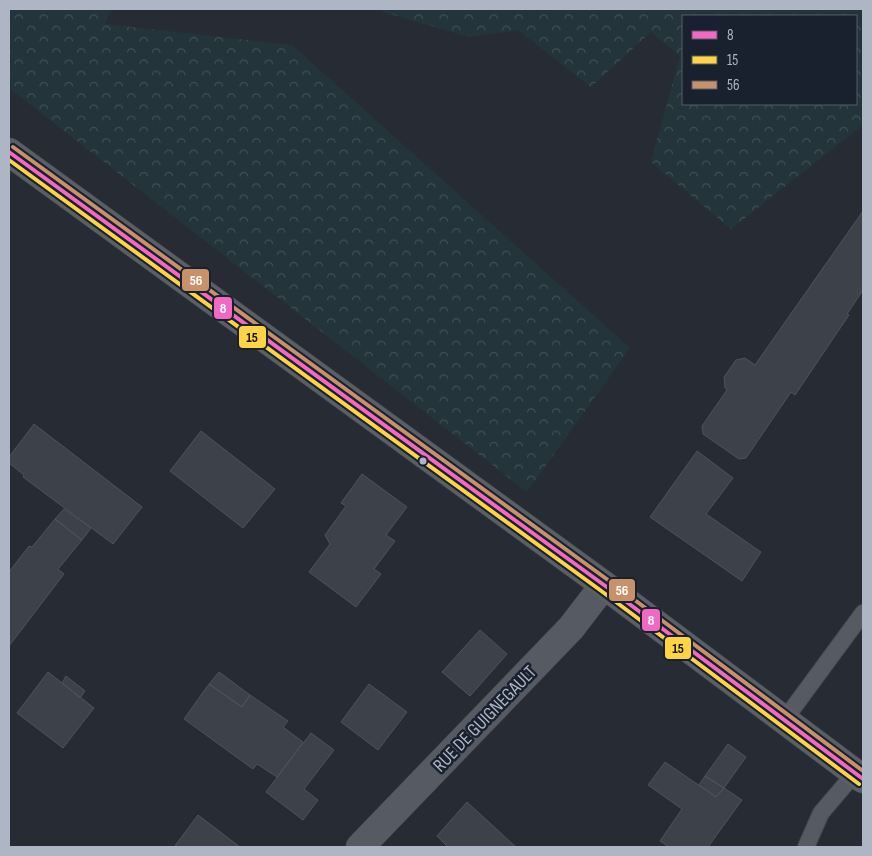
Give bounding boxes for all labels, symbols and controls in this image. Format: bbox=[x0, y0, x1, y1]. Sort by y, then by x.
legend bbox=[682, 15, 857, 105]
text: 8 bbox=[727, 26, 734, 45]
text: 15 bbox=[727, 51, 738, 70]
text: 56 bbox=[727, 76, 740, 95]
line badge: 56 bbox=[181, 268, 210, 292]
text: 56 bbox=[190, 272, 203, 289]
line badge: 8 bbox=[213, 296, 233, 320]
text: 8 bbox=[220, 300, 227, 317]
line badge: 15 bbox=[238, 325, 267, 349]
text: 15 bbox=[246, 329, 258, 346]
unlabelled marker bbox=[418, 456, 428, 466]
line badge: 56 bbox=[608, 578, 636, 602]
text: 56 bbox=[616, 582, 629, 599]
line badge: 8 bbox=[641, 608, 661, 632]
text: 8 bbox=[648, 612, 655, 629]
line badge: 15 bbox=[664, 636, 692, 660]
text: 15 bbox=[672, 640, 684, 657]
street label: RUE DE GUIGNEGAULT bbox=[428, 661, 542, 777]

